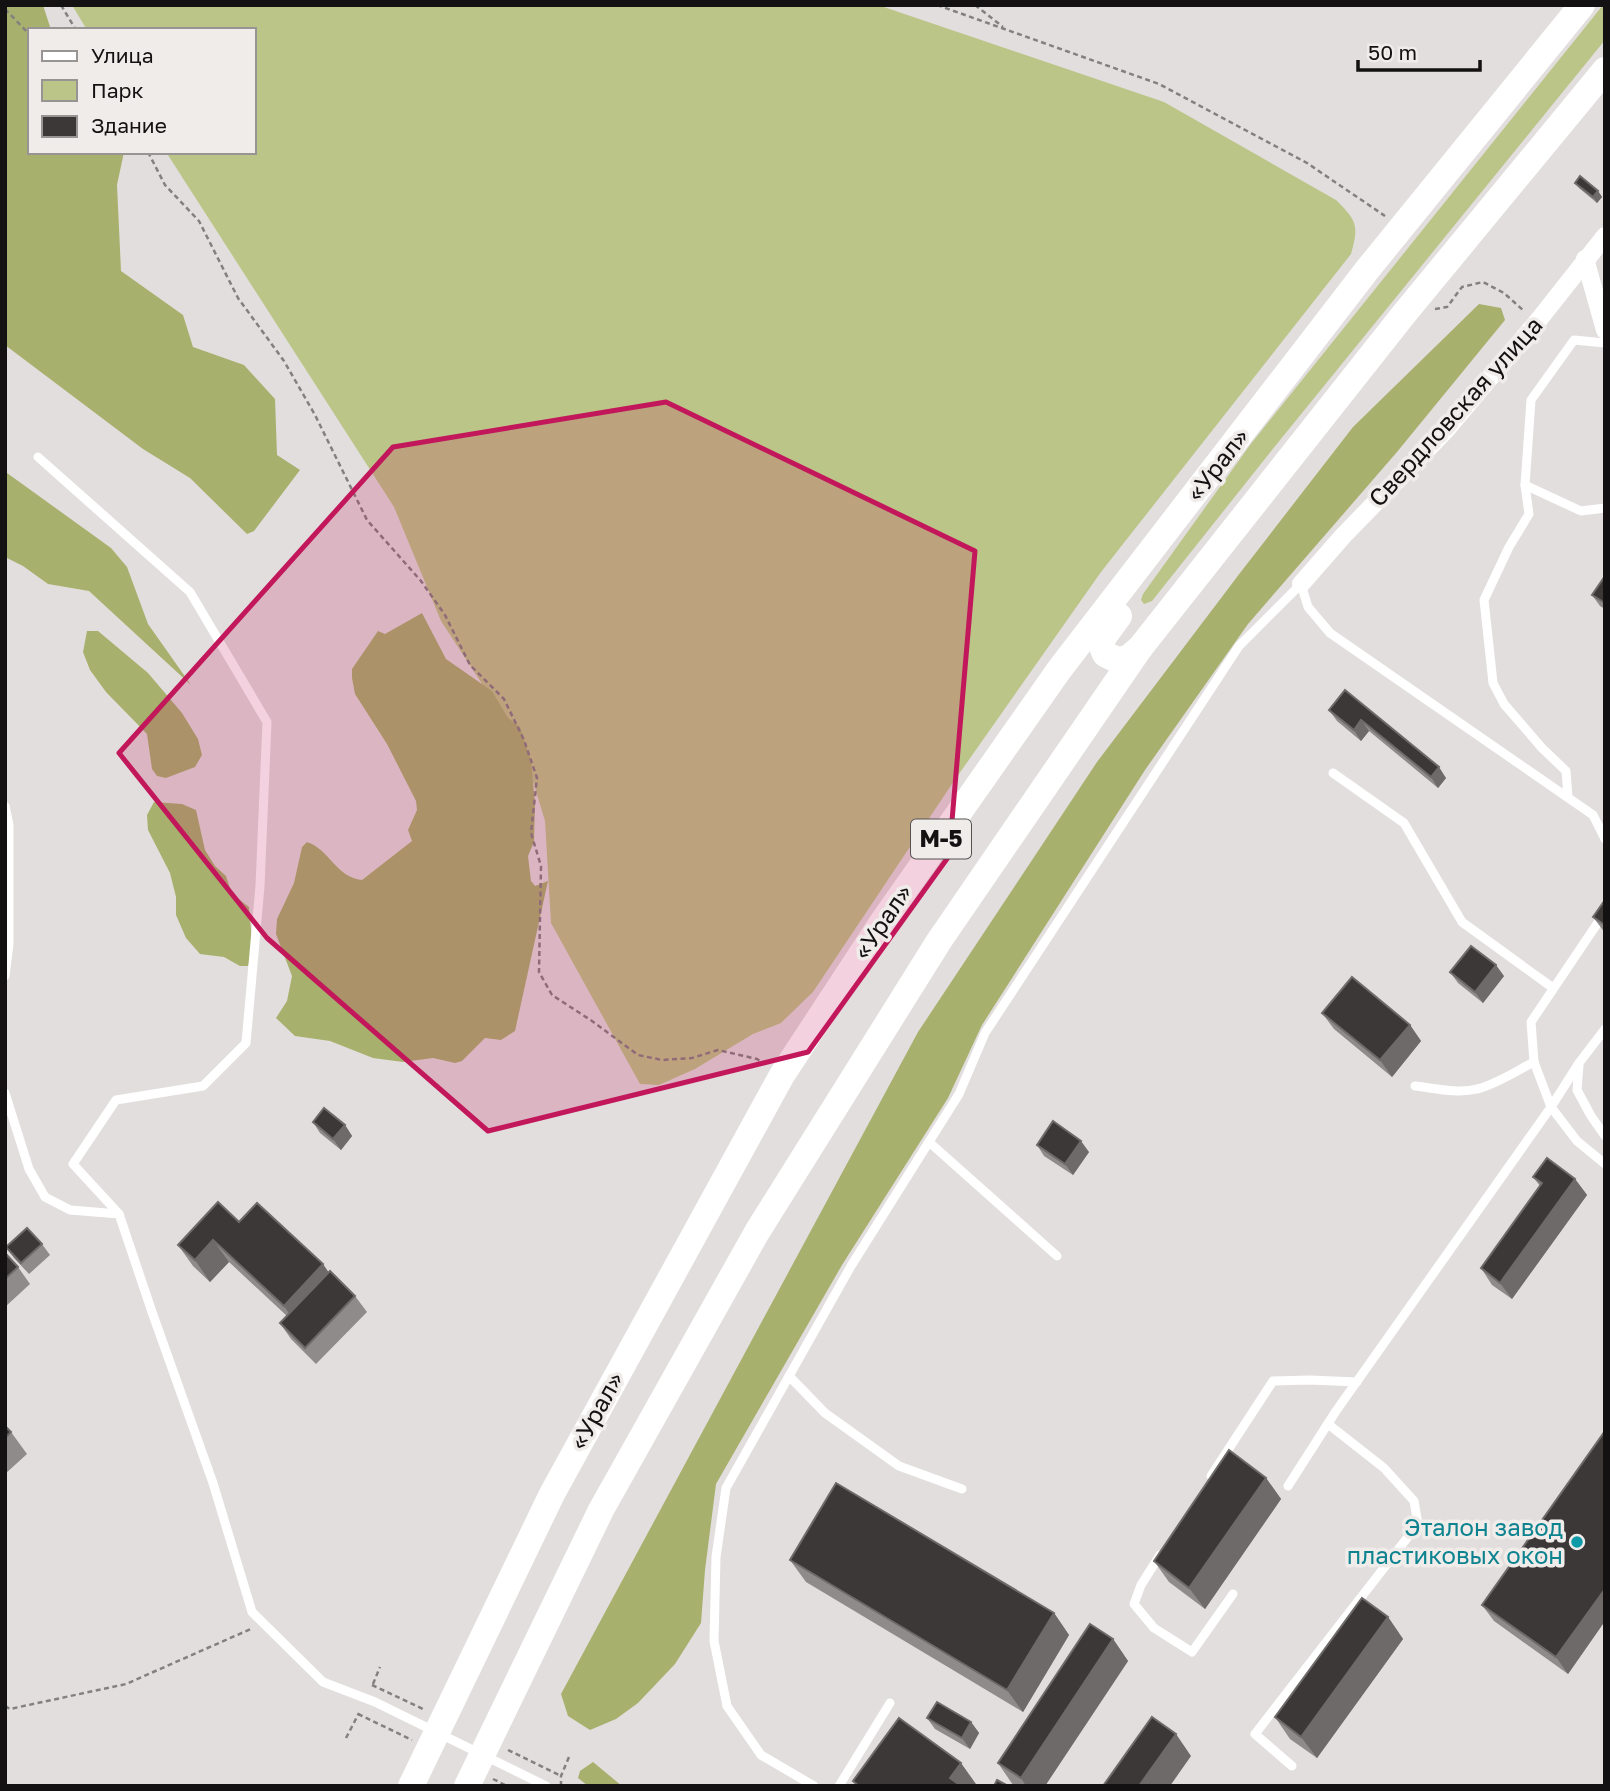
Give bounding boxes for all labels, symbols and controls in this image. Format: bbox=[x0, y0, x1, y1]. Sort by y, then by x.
legend bbox=[28, 28, 256, 154]
scale bar bbox=[1358, 28, 1480, 72]
text: 50 m bbox=[1368, 39, 1417, 65]
text: Улица bbox=[91, 42, 154, 68]
text: Парк bbox=[91, 77, 144, 103]
text: Здание bbox=[91, 112, 167, 138]
street label: Свердловская улица bbox=[1362, 310, 1548, 512]
street label: «Урал» bbox=[1180, 422, 1254, 506]
road number: М-5 bbox=[911, 820, 971, 859]
street label: «Урал» bbox=[846, 878, 917, 964]
street label: «Урал» bbox=[563, 1367, 629, 1454]
place label: Эталон завод пластиковых окон bbox=[1347, 1512, 1563, 1569]
marker: Эталон завод пластиковых окон bbox=[1569, 1534, 1585, 1550]

